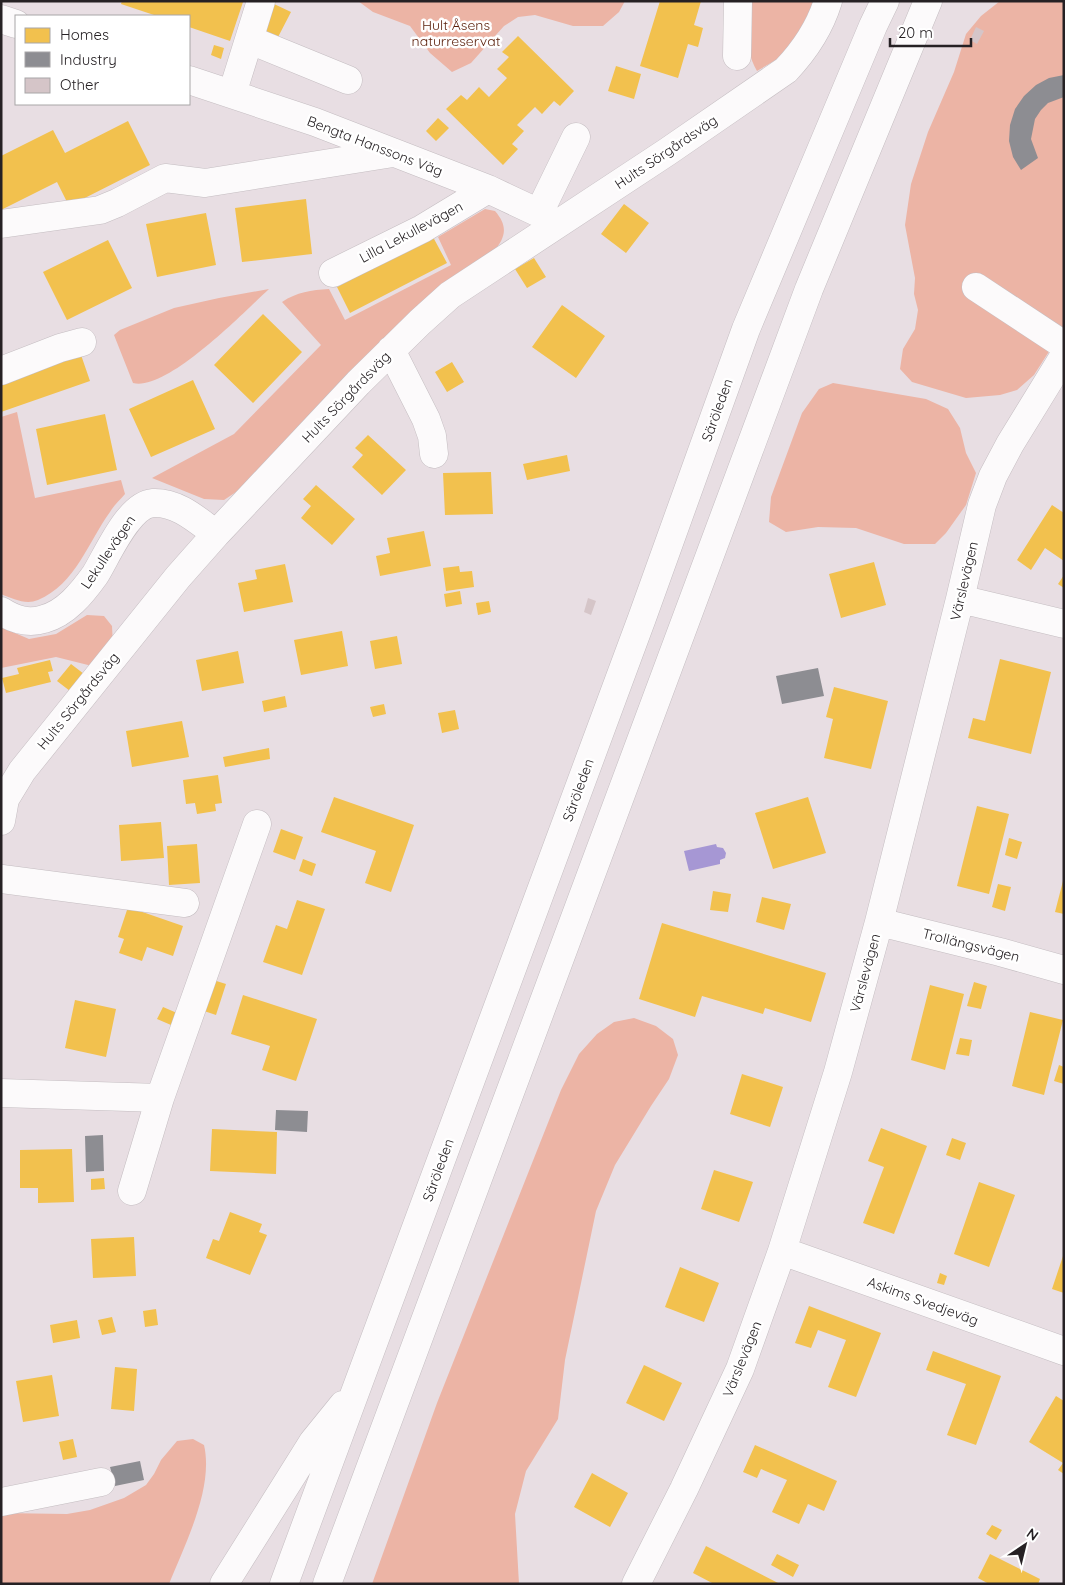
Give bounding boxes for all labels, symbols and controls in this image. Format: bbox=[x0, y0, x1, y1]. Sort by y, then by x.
legend bbox=[15, 15, 190, 105]
scale bar bbox=[890, 15, 971, 47]
park label: Hult Åsens naturreservat bbox=[412, 16, 501, 50]
text: 20 m bbox=[898, 23, 933, 42]
text: Homes bbox=[60, 25, 109, 44]
text: Industry bbox=[60, 50, 117, 69]
text: Other bbox=[60, 75, 100, 94]
street label: Hults Sörgårdsväg bbox=[611, 111, 721, 193]
street label: Bengta Hanssons Väg bbox=[305, 112, 445, 180]
street label: Lilla Lekullevägen bbox=[356, 197, 466, 267]
street label: Hults Sörgårdsväg bbox=[298, 348, 394, 446]
street label: Säröleden bbox=[697, 376, 737, 444]
street label: Lekullevägen bbox=[77, 512, 139, 592]
street label: Värslevägen bbox=[946, 540, 982, 622]
street label: Hults Sörgårdsväg bbox=[33, 649, 123, 753]
street label: Säröleden bbox=[558, 756, 598, 824]
street label: Trollängsvägen bbox=[920, 924, 1022, 966]
street label: Värslevägen bbox=[846, 932, 884, 1014]
street label: Säröleden bbox=[418, 1136, 458, 1204]
street label: Askims Svedjeväg bbox=[865, 1273, 981, 1329]
street label: Värslevägen bbox=[719, 1318, 765, 1400]
north arrow bbox=[1000, 1520, 1050, 1570]
text: N bbox=[1023, 1524, 1042, 1545]

